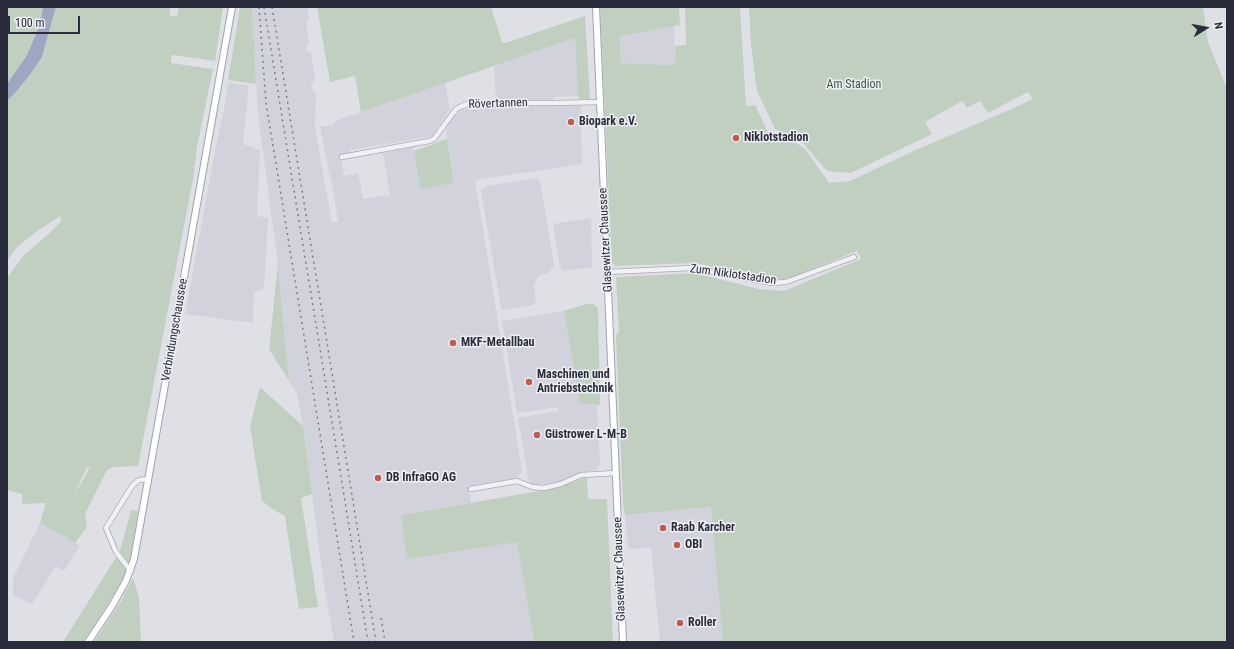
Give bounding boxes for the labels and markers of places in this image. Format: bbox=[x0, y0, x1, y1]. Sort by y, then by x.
place label: Biopark e.V. bbox=[579, 115, 637, 129]
marker: Biopark e.V. bbox=[566, 117, 576, 127]
place label: Niklotstadion bbox=[744, 131, 808, 145]
marker: Niklotstadion bbox=[731, 133, 741, 143]
place label: MKF-Metallbau bbox=[461, 336, 534, 350]
marker: MKF-Metallbau bbox=[448, 338, 458, 348]
place label: Maschinen und Antriebstechnik bbox=[537, 368, 613, 396]
marker: Maschinen und Antriebstechnik bbox=[524, 377, 534, 387]
place label: Güstrower L-M-B bbox=[545, 428, 627, 442]
marker: Güstrower L-M-B bbox=[532, 430, 542, 440]
place label: DB InfraGO AG bbox=[386, 471, 456, 485]
marker: DB InfraGO AG bbox=[373, 473, 383, 483]
place label: Raab Karcher bbox=[671, 521, 735, 535]
marker: Raab Karcher bbox=[658, 523, 668, 533]
place label: OBI bbox=[685, 538, 702, 552]
marker: OBI bbox=[672, 540, 682, 550]
place label: Roller bbox=[688, 616, 716, 630]
marker: Roller bbox=[675, 618, 685, 628]

